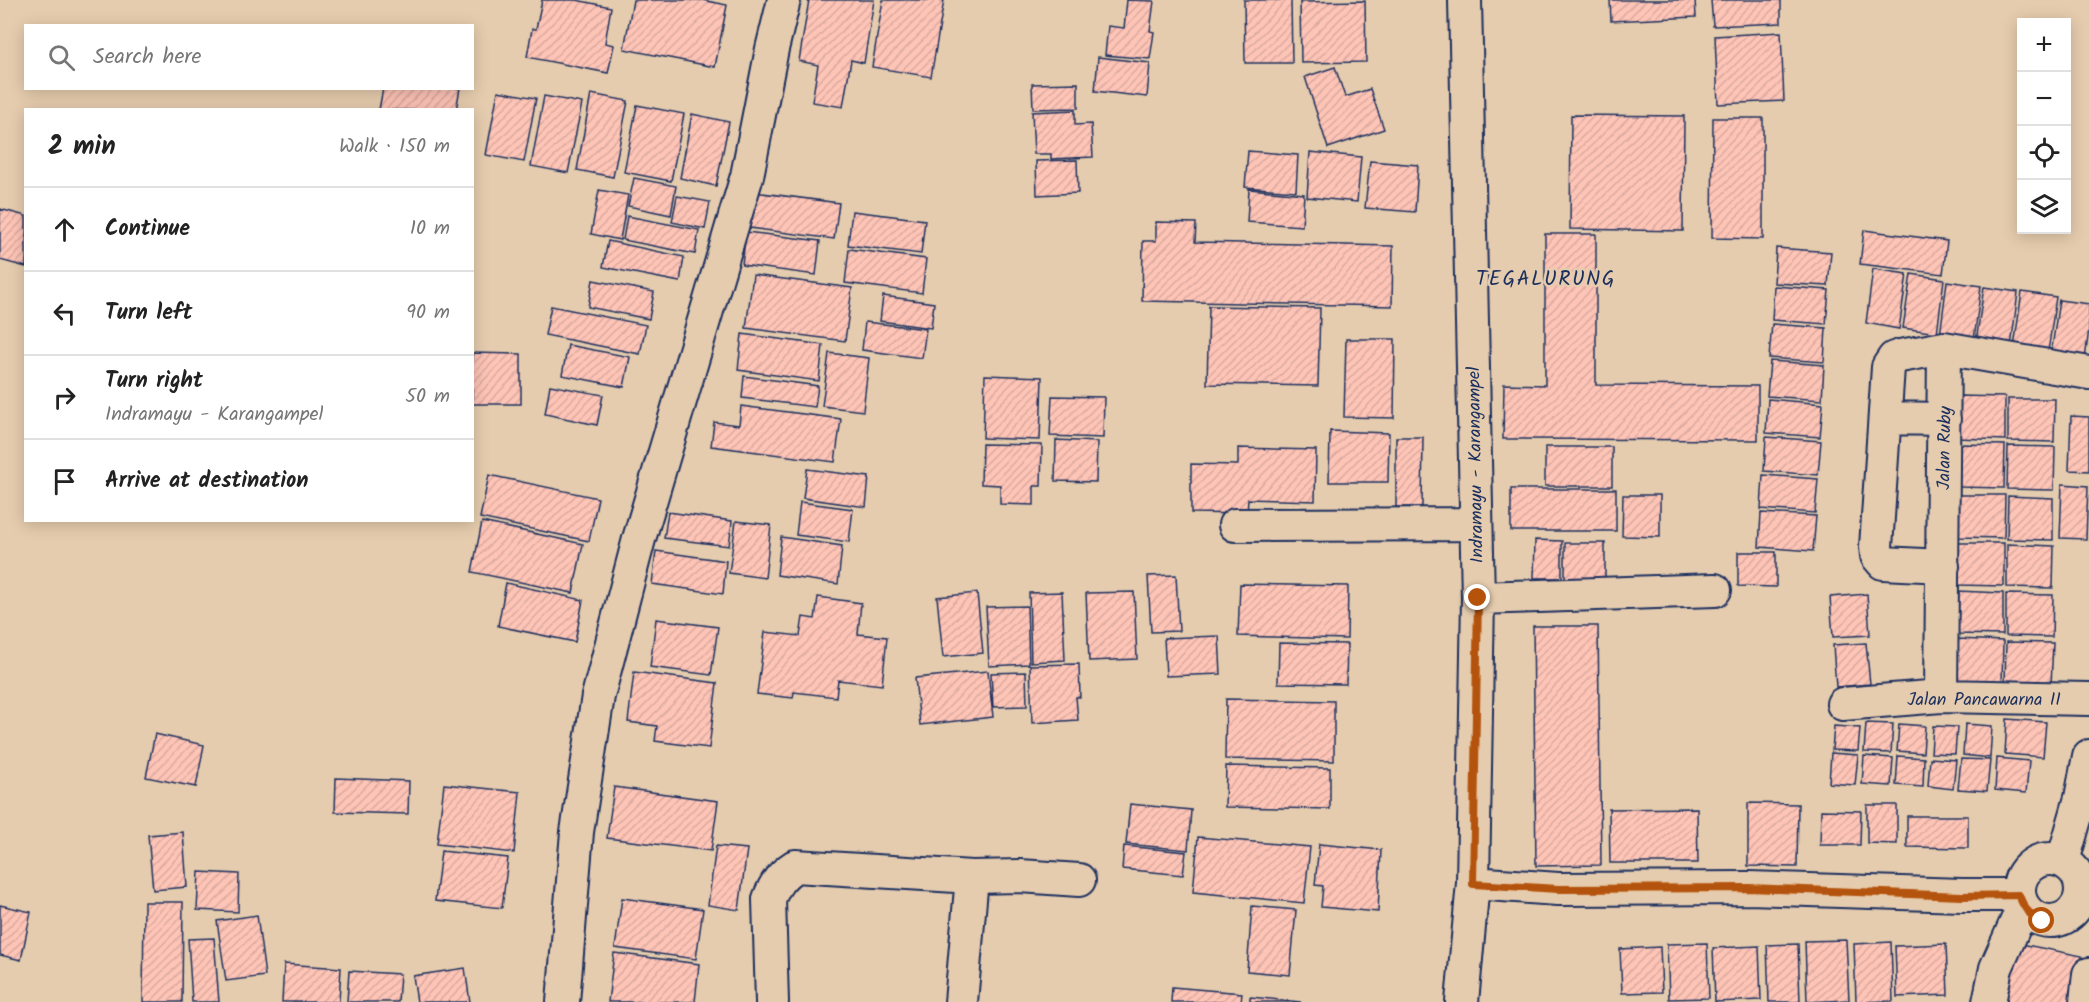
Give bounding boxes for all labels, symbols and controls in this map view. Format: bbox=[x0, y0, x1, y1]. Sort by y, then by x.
map controls bbox=[2017, 18, 2071, 234]
button: + bbox=[2017, 18, 2071, 72]
search box bbox=[24, 24, 474, 90]
text: Search here bbox=[93, 40, 201, 75]
icon: search bbox=[45, 41, 78, 74]
button: − bbox=[2017, 72, 2071, 126]
text: 2 min bbox=[48, 126, 116, 168]
button: locate bbox=[2017, 126, 2071, 180]
text: Walk · 150 m bbox=[339, 131, 450, 163]
button: layers bbox=[2017, 180, 2071, 234]
text: Continue bbox=[105, 212, 190, 247]
icon: ahead bbox=[48, 213, 81, 246]
text: 10 m bbox=[410, 213, 450, 245]
district label: TEGALURUNG bbox=[1476, 263, 1616, 296]
text: Turn left bbox=[105, 296, 192, 331]
icon: left bbox=[48, 297, 81, 330]
text: 90 m bbox=[406, 297, 450, 329]
text: Turn right bbox=[105, 364, 203, 399]
street label: Indramayu - Karangampel bbox=[1460, 366, 1493, 564]
icon: right bbox=[48, 381, 81, 414]
text: 50 m bbox=[405, 381, 450, 413]
text: Indramayu - Karangampel bbox=[105, 399, 323, 431]
street label: Jalan Ruby bbox=[1930, 405, 1961, 490]
text: Arrive at destination bbox=[105, 464, 308, 499]
icon: arrive bbox=[48, 465, 81, 498]
route end bbox=[1464, 584, 1490, 610]
street label: Jalan Pancawarna II bbox=[1907, 686, 2061, 715]
route start bbox=[2028, 907, 2054, 933]

